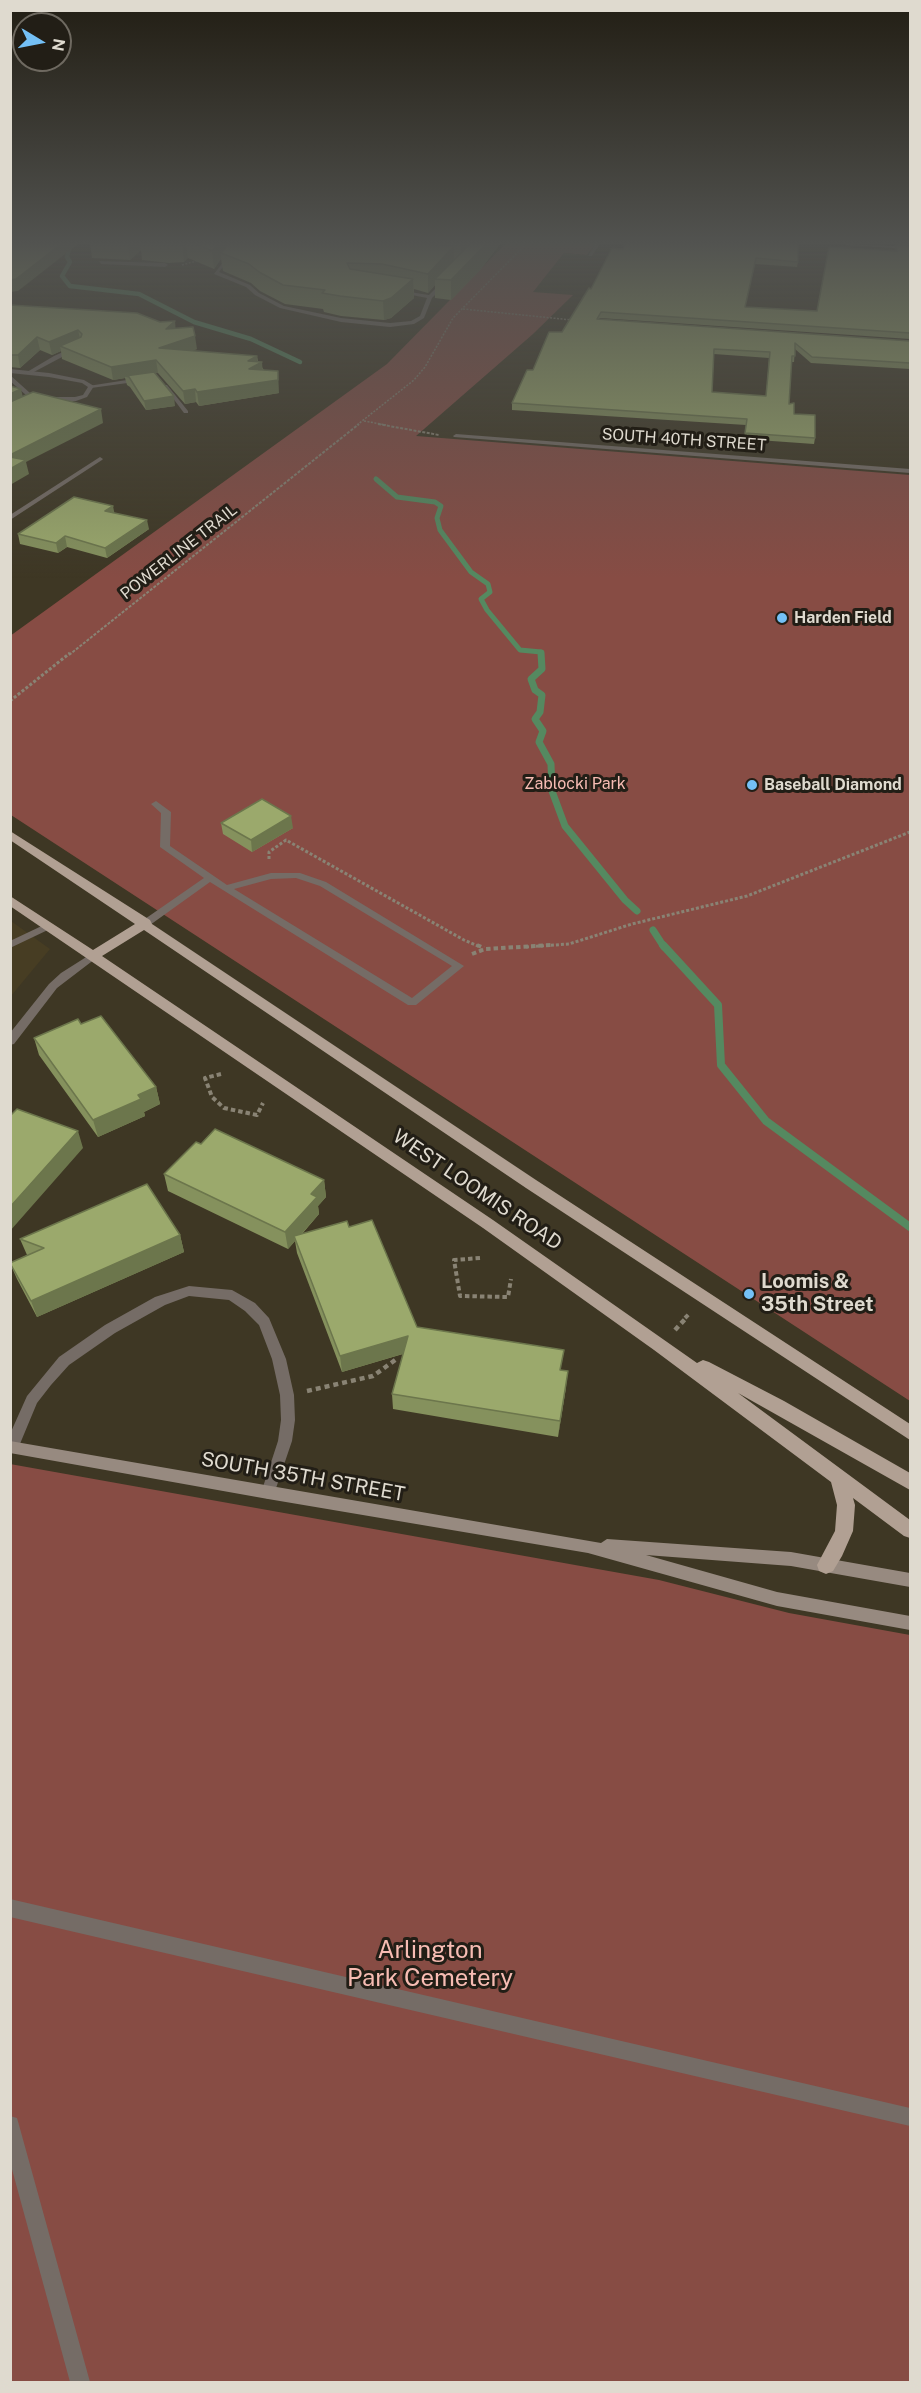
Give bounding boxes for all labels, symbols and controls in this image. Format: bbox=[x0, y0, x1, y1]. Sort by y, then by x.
north arrow bbox=[12, 12, 72, 72]
text: N bbox=[48, 37, 69, 53]
street label: SOUTH 40TH STREET bbox=[601, 425, 767, 455]
street label: POWERLINE TRAIL bbox=[117, 500, 241, 604]
place label: Harden Field bbox=[794, 608, 892, 628]
marker: Harden Field bbox=[775, 611, 789, 625]
park label: Zablocki Park bbox=[524, 774, 626, 794]
place label: Baseball Diamond bbox=[764, 775, 902, 795]
marker: Baseball Diamond bbox=[745, 778, 759, 792]
street label: WEST LOOMIS ROAD bbox=[388, 1124, 566, 1256]
place label: Loomis & 35th Street bbox=[761, 1270, 874, 1317]
marker: Loomis & 35th Street bbox=[742, 1287, 756, 1301]
street label: SOUTH 35TH STREET bbox=[199, 1447, 407, 1507]
park label: Arlington Park Cemetery bbox=[347, 1937, 513, 1993]

